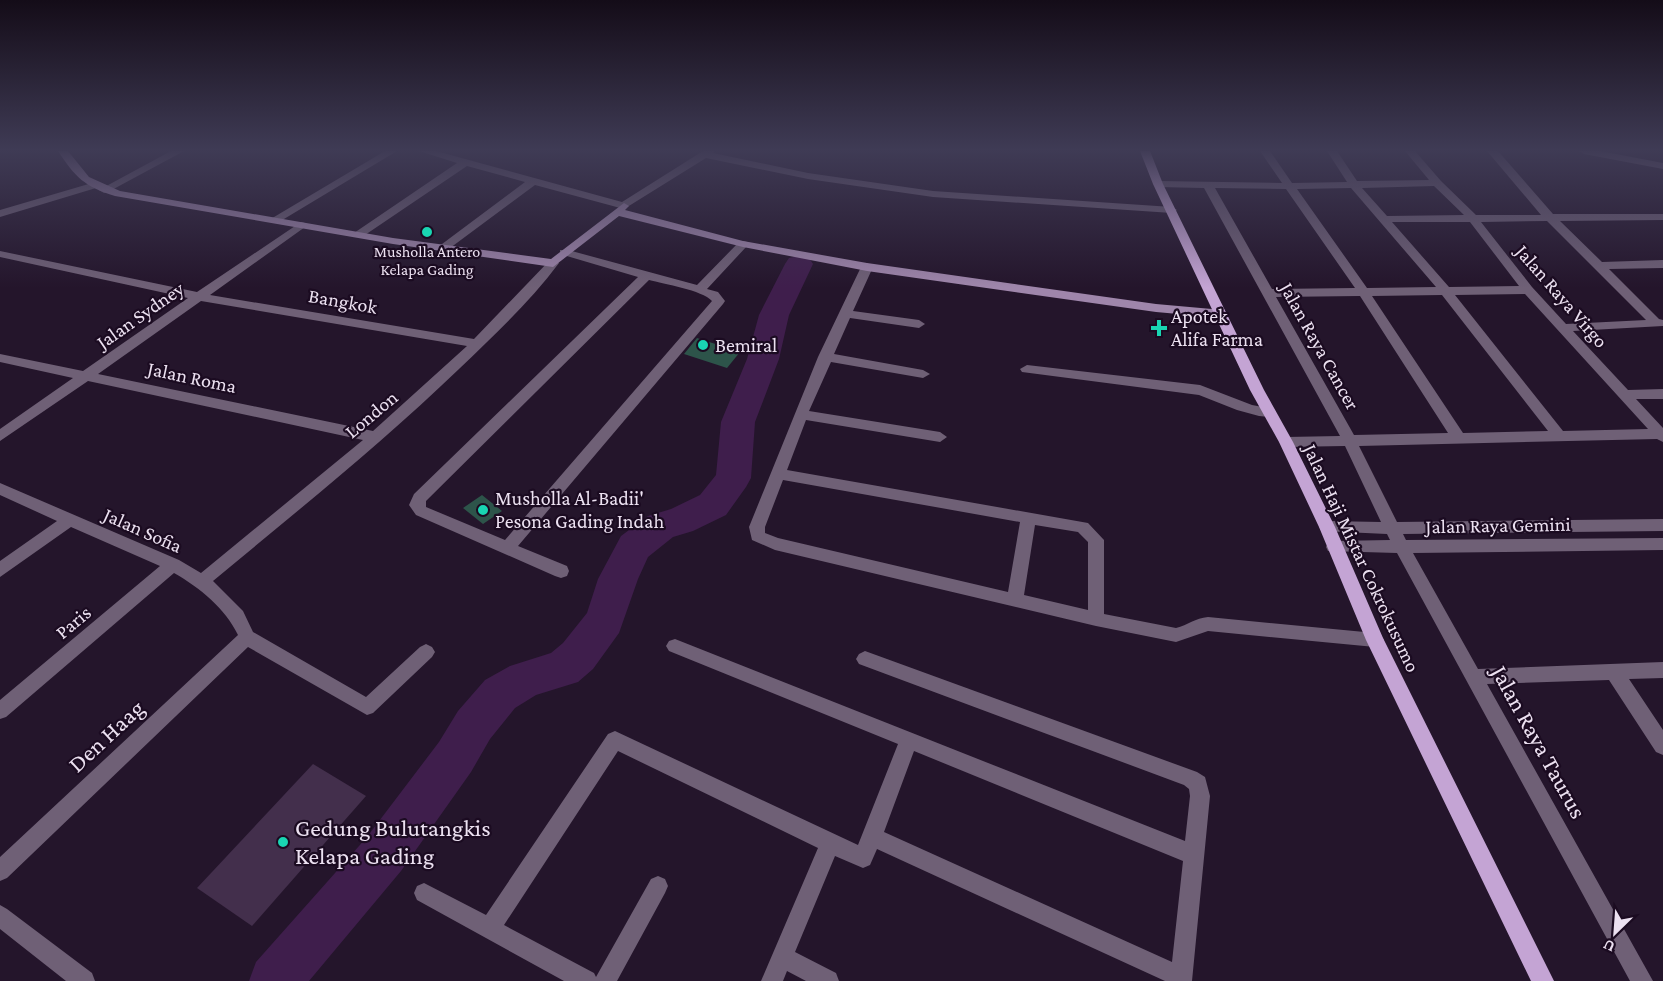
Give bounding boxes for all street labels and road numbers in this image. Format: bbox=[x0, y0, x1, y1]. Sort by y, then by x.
street label: Jalan Raya Virgo bbox=[1509, 239, 1613, 353]
street label: Jalan Sydney bbox=[90, 276, 189, 355]
street label: Jalan Raya Cancer bbox=[1274, 277, 1364, 414]
street label: Bangkok bbox=[307, 284, 380, 319]
street label: Jalan Roma bbox=[143, 356, 238, 398]
street label: London bbox=[340, 386, 402, 442]
street label: Jalan Haji Mistar Cokrokusumo bbox=[1298, 439, 1425, 676]
street label: Jalan Sofia bbox=[98, 502, 186, 558]
street label: Jalan Raya Gemini bbox=[1423, 513, 1571, 538]
street label: Paris bbox=[51, 601, 95, 643]
street label: Jalan Raya Taurus bbox=[1485, 659, 1593, 823]
street label: Den Haag bbox=[62, 694, 149, 777]

